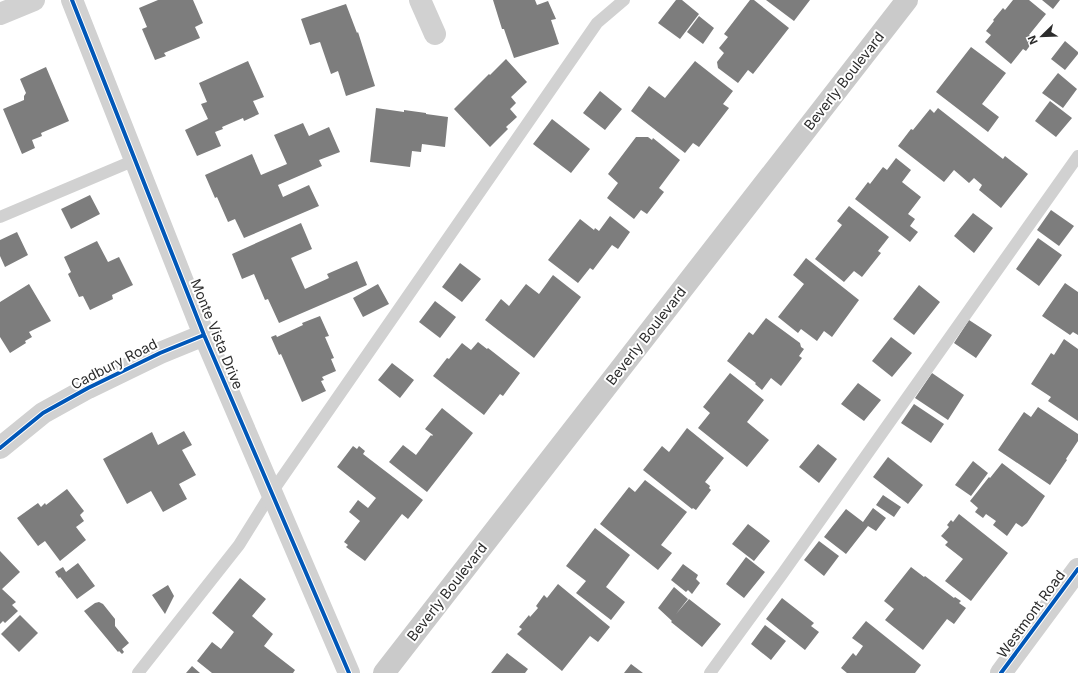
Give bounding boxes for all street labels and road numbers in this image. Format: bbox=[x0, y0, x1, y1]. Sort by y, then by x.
street label: Beverly Boulevard bbox=[800, 28, 887, 133]
street label: Monte Vista Drive bbox=[188, 276, 247, 391]
street label: Beverly Boulevard bbox=[602, 283, 689, 388]
street label: Cadbury Road bbox=[68, 335, 160, 393]
street label: Beverly Boulevard bbox=[403, 539, 490, 644]
street label: Westmont Road bbox=[993, 566, 1068, 661]

